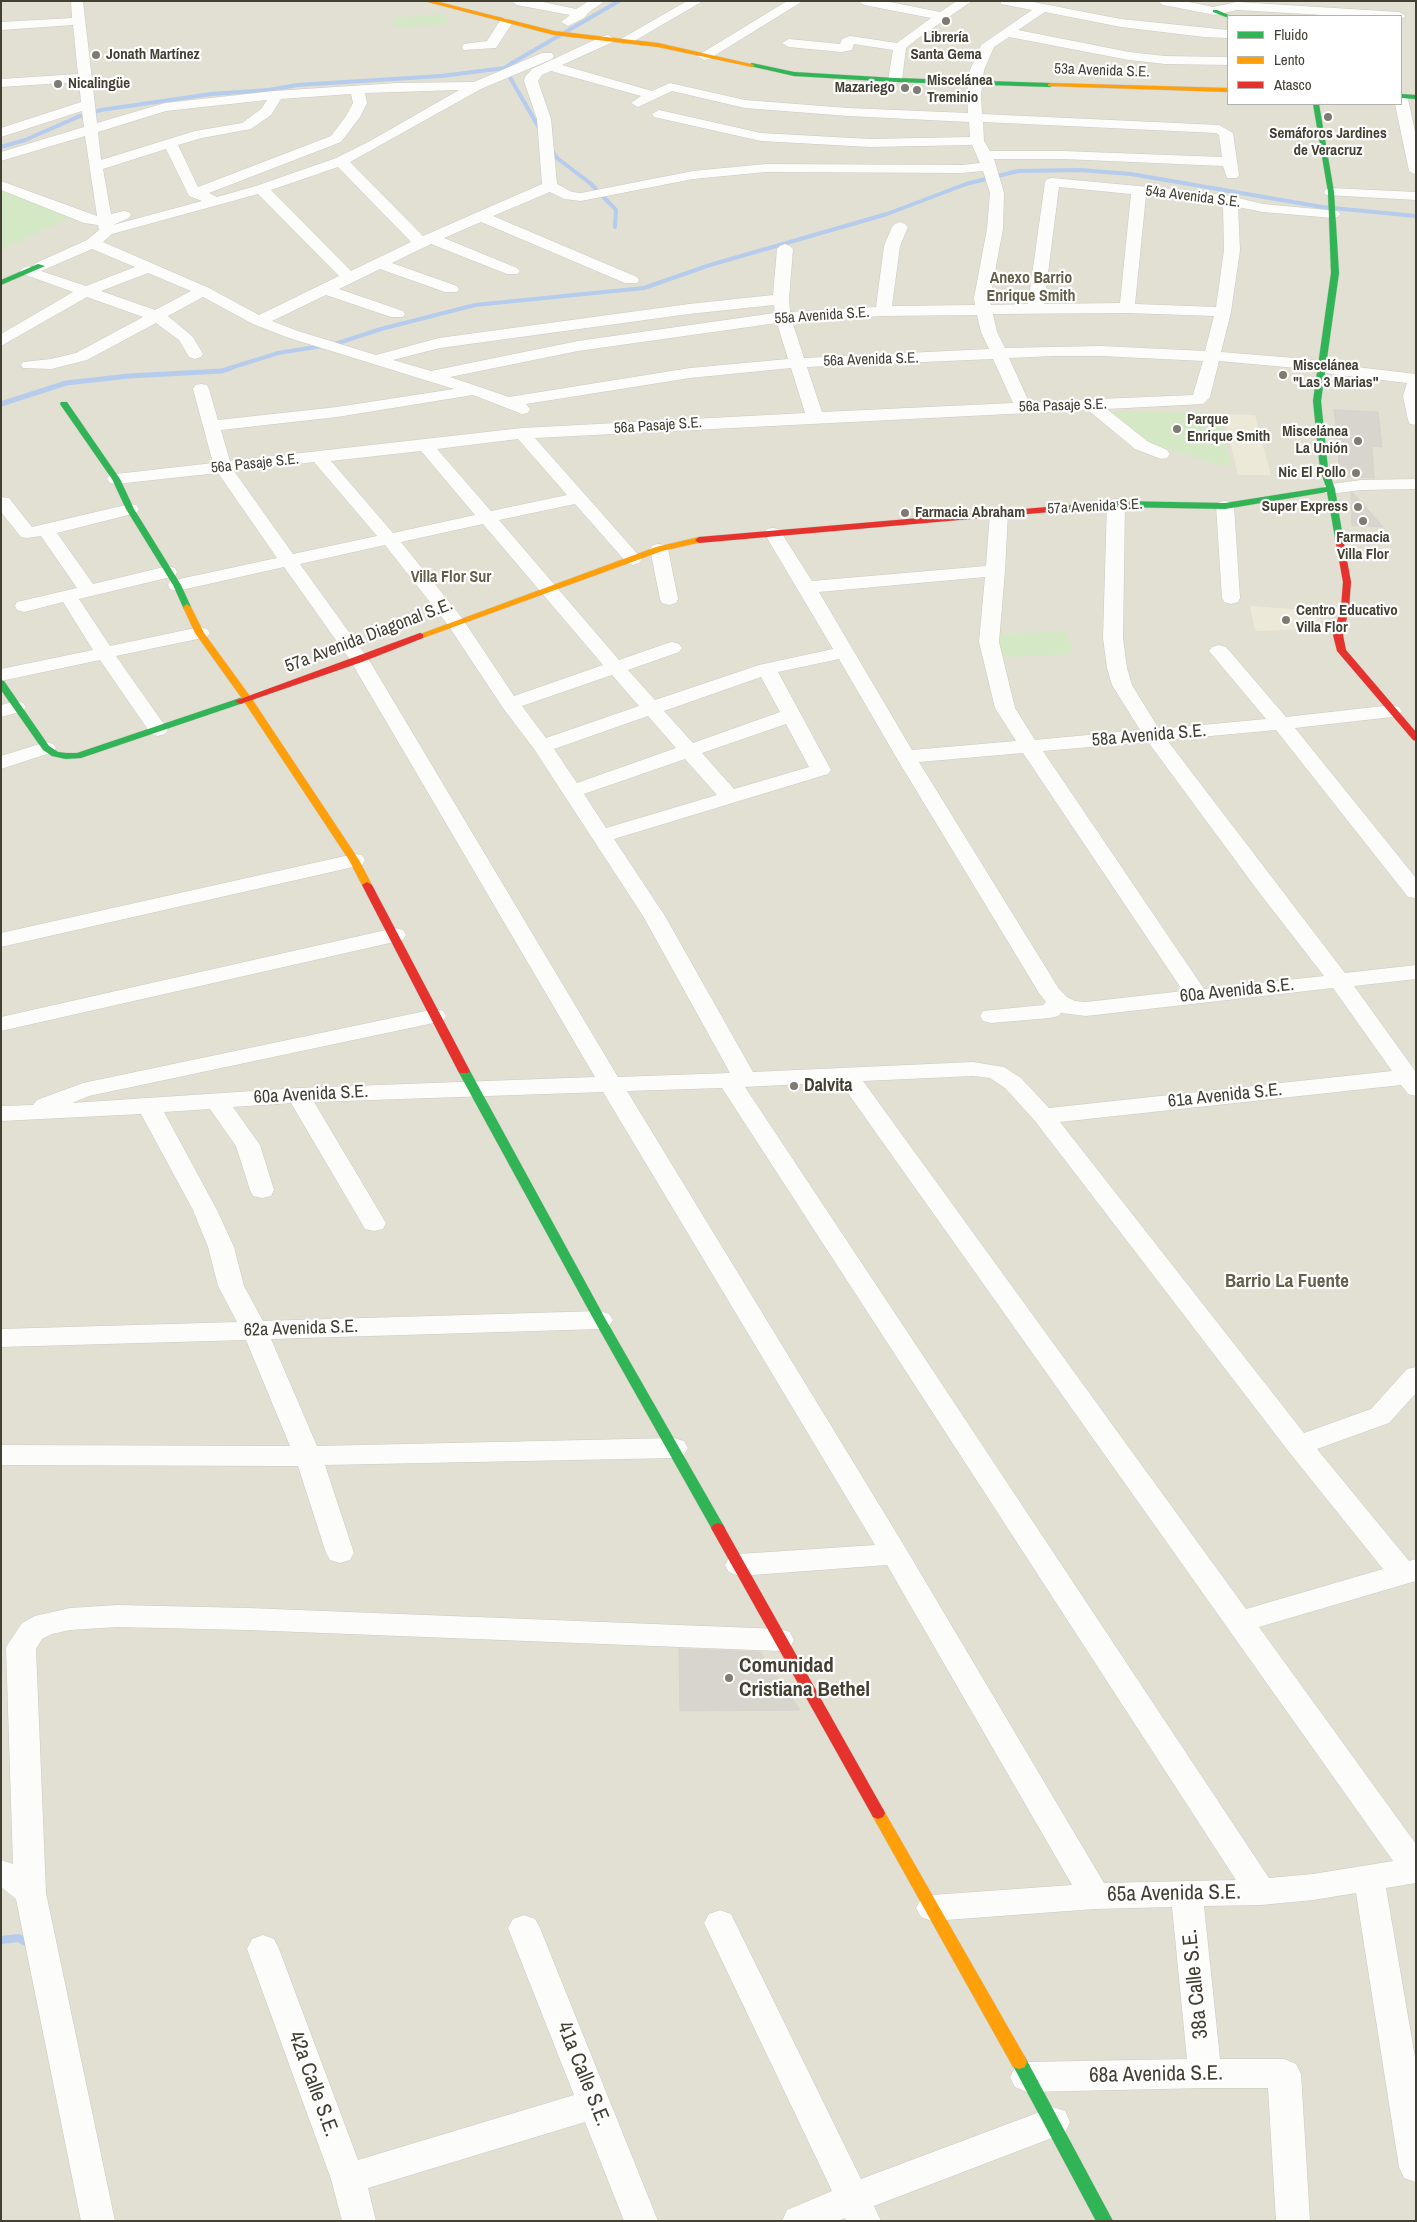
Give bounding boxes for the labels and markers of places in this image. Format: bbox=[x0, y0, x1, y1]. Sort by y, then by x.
marker: Librería Santa Gema bbox=[940, 15, 952, 27]
place label: Librería Santa Gema bbox=[910, 29, 982, 64]
place label: Jonath Martínez bbox=[106, 46, 200, 64]
marker: Jonath Martínez bbox=[90, 49, 102, 61]
place label: Miscelánea Treminio bbox=[927, 72, 993, 107]
place label: Nicalingüe bbox=[68, 75, 130, 93]
marker: Nicalingüe bbox=[52, 78, 64, 90]
place label: Mazariego bbox=[835, 79, 895, 97]
marker: Mazariego bbox=[899, 82, 911, 94]
marker: Miscelánea Treminio bbox=[911, 84, 923, 96]
marker: Semáforos Jardines de Veracruz bbox=[1322, 111, 1334, 123]
place label: Semáforos Jardines de Veracruz bbox=[1269, 125, 1387, 160]
place label: Miscelánea "Las 3 Marias" bbox=[1293, 357, 1379, 392]
marker: Miscelánea "Las 3 Marias" bbox=[1277, 369, 1289, 381]
place label: Parque Enrique Smith bbox=[1187, 411, 1270, 446]
marker: Parque Enrique Smith bbox=[1171, 423, 1183, 435]
place label: Miscelánea La Unión bbox=[1282, 423, 1348, 458]
marker: Miscelánea La Unión bbox=[1352, 435, 1364, 447]
place label: Nic El Pollo bbox=[1278, 464, 1346, 482]
marker: Nic El Pollo bbox=[1350, 467, 1362, 479]
place label: Super Express bbox=[1262, 498, 1348, 516]
marker: Super Express bbox=[1352, 501, 1364, 513]
place label: Farmacia Abraham bbox=[915, 504, 1025, 522]
marker: Farmacia Abraham bbox=[899, 507, 911, 519]
marker: Farmacia Villa Flor bbox=[1357, 515, 1369, 527]
place label: Farmacia Villa Flor bbox=[1336, 529, 1390, 564]
place label: Centro Educativo Villa Flor bbox=[1296, 602, 1398, 637]
marker: Centro Educativo Villa Flor bbox=[1280, 614, 1292, 626]
place label: Dalvita bbox=[804, 1075, 852, 1097]
marker: Dalvita bbox=[788, 1080, 800, 1092]
place label: Comunidad Cristiana Bethel bbox=[739, 1653, 870, 1703]
marker: Comunidad Cristiana Bethel bbox=[723, 1672, 735, 1684]

